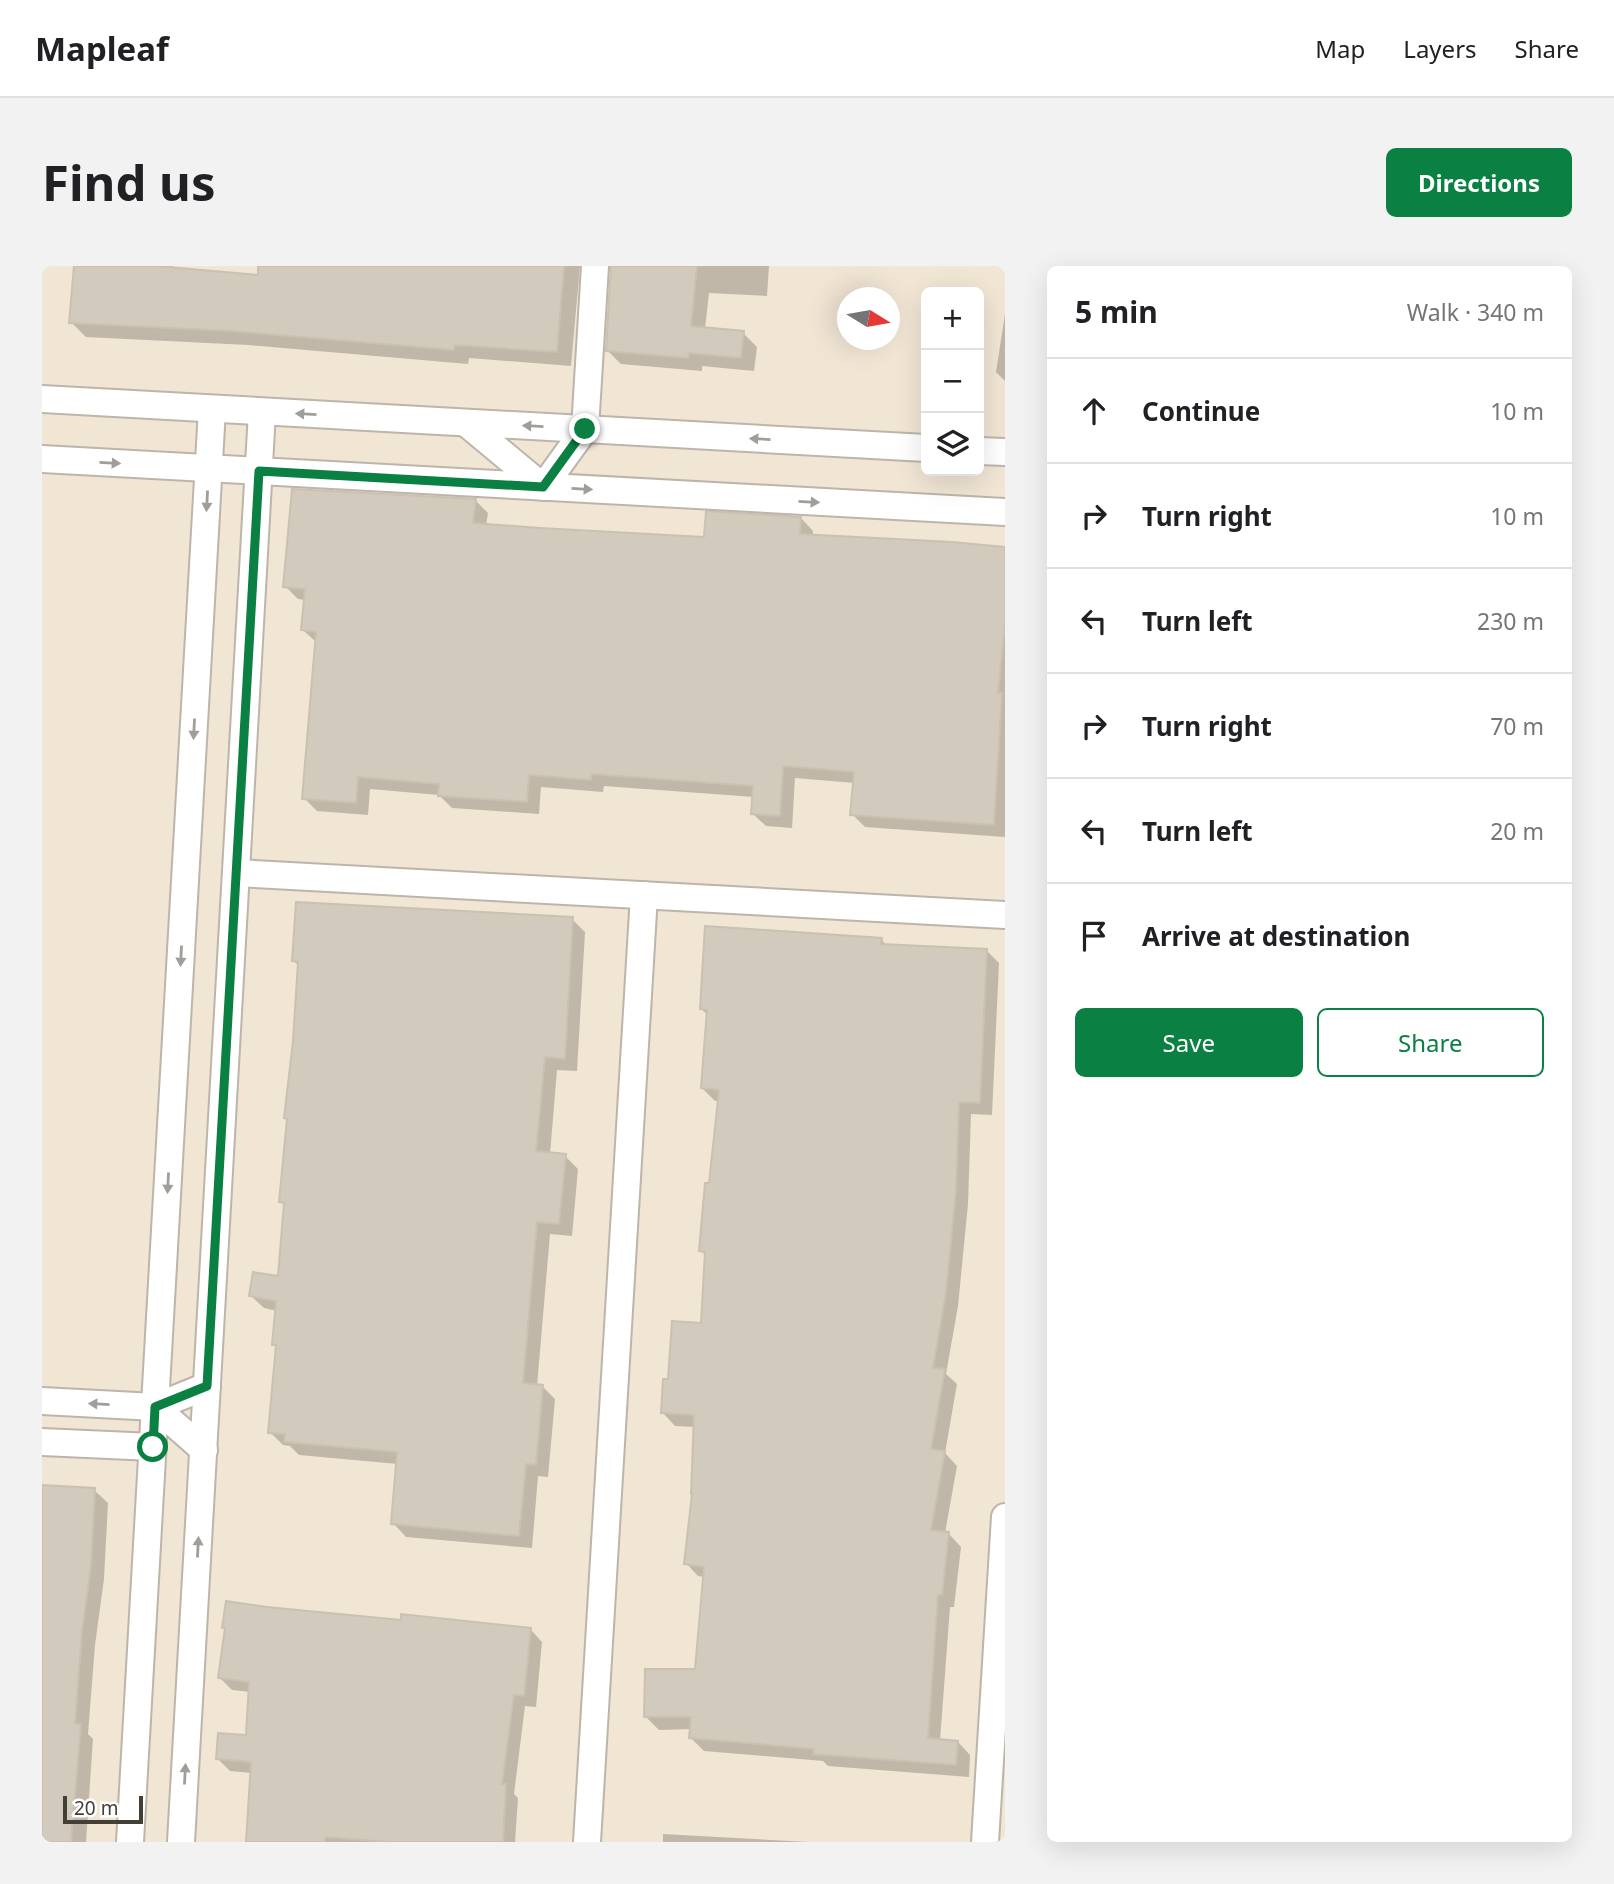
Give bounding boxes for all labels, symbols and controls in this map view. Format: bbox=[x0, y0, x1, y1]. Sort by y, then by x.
text: Mapleaf bbox=[35, 26, 169, 71]
text: Map bbox=[1315, 32, 1365, 65]
text: Layers bbox=[1403, 32, 1477, 65]
text: Share bbox=[1515, 32, 1579, 65]
button: Directions bbox=[1386, 148, 1572, 217]
text: Find us bbox=[42, 149, 216, 215]
north arrow bbox=[837, 287, 900, 350]
map controls bbox=[921, 287, 984, 476]
button: + bbox=[921, 287, 984, 350]
text: 5 min bbox=[1075, 291, 1158, 332]
text: Walk · 340 m bbox=[1407, 296, 1544, 328]
button: − bbox=[921, 350, 984, 413]
icon: ahead bbox=[1075, 392, 1113, 430]
text: Continue bbox=[1142, 393, 1260, 429]
text: 10 m bbox=[1490, 395, 1544, 427]
one-way arrow bbox=[295, 408, 317, 419]
route end bbox=[569, 413, 600, 444]
button: layers bbox=[921, 413, 984, 476]
one-way arrow bbox=[522, 421, 544, 432]
one-way arrow bbox=[749, 433, 771, 444]
one-way arrow bbox=[99, 458, 121, 469]
one-way arrow bbox=[571, 484, 593, 495]
one-way arrow bbox=[201, 491, 212, 513]
one-way arrow bbox=[798, 496, 820, 507]
icon: right bbox=[1075, 497, 1113, 535]
text: Turn right bbox=[1142, 498, 1272, 534]
text: 10 m bbox=[1490, 500, 1544, 532]
icon: left bbox=[1075, 602, 1113, 640]
text: Turn left bbox=[1142, 603, 1253, 639]
text: 230 m bbox=[1477, 605, 1544, 637]
icon: right bbox=[1075, 707, 1113, 745]
text: Turn right bbox=[1142, 708, 1272, 744]
text: 70 m bbox=[1490, 710, 1544, 742]
one-way arrow bbox=[188, 718, 199, 740]
icon: left bbox=[1075, 812, 1113, 850]
text: Turn left bbox=[1142, 813, 1253, 849]
text: 20 m bbox=[1490, 815, 1544, 847]
icon: arrive bbox=[1075, 917, 1113, 955]
text: Arrive at destination bbox=[1142, 918, 1411, 954]
one-way arrow bbox=[175, 945, 186, 967]
button: Save bbox=[1075, 1008, 1303, 1077]
button: Share bbox=[1317, 1008, 1544, 1077]
one-way arrow bbox=[162, 1172, 173, 1194]
one-way arrow bbox=[87, 1398, 109, 1409]
route start bbox=[137, 1431, 168, 1462]
one-way arrow bbox=[193, 1536, 204, 1558]
one-way arrow bbox=[179, 1763, 190, 1785]
scale bar bbox=[63, 1793, 144, 1825]
text: 20 m bbox=[74, 1795, 118, 1821]

